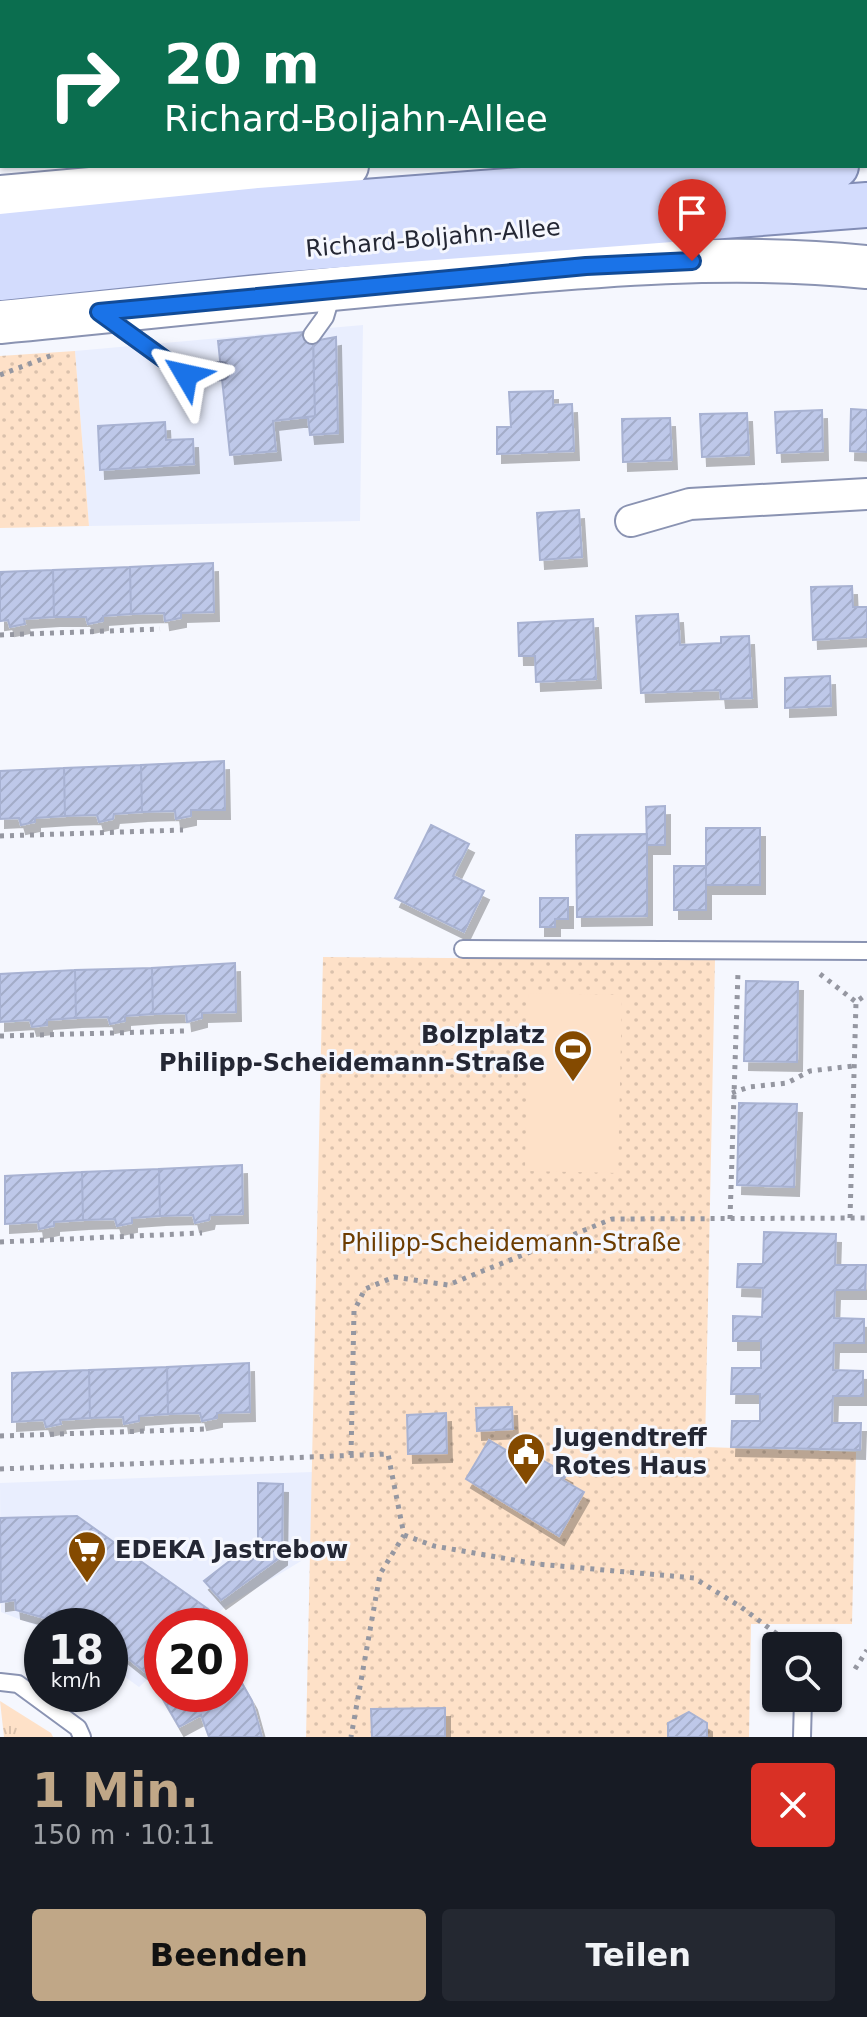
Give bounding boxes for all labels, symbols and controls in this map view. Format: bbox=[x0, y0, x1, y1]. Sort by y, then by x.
text: 20 m bbox=[164, 31, 320, 96]
icon: right bbox=[32, 32, 136, 136]
text: Richard-Boljahn-Allee bbox=[164, 98, 548, 139]
pin bbox=[658, 179, 726, 261]
icon: arrive bbox=[670, 191, 714, 235]
street label: Richard-Boljahn-Allee bbox=[304, 213, 562, 263]
position arrow bbox=[144, 333, 228, 417]
place label: Bolzplatz Philipp-Scheidemann-Straße bbox=[159, 1021, 545, 1077]
sports icon: Bolzplatz Philipp-Scheidemann-Straße bbox=[552, 1028, 594, 1083]
park label: Philipp-Scheidemann-Straße bbox=[341, 1229, 681, 1257]
place label: Jugendtreff Rotes Haus bbox=[552, 1424, 707, 1480]
public building icon: Jugendtreff Rotes Haus bbox=[505, 1431, 547, 1486]
supermarket icon: EDEKA Jastrebow bbox=[66, 1529, 108, 1584]
place label: EDEKA Jastrebow bbox=[115, 1536, 348, 1564]
speed limit sign: 20 bbox=[144, 1608, 248, 1712]
text: 18 bbox=[48, 1627, 104, 1673]
map controls bbox=[762, 1632, 842, 1712]
button: search bbox=[762, 1632, 842, 1712]
text: km/h bbox=[51, 1668, 101, 1692]
text: 1 Min. bbox=[32, 1762, 199, 1818]
button: close bbox=[751, 1763, 835, 1847]
text: 150 m · 10:11 bbox=[32, 1820, 215, 1850]
button: Beenden bbox=[32, 1909, 426, 2001]
button: Teilen bbox=[442, 1909, 835, 2001]

